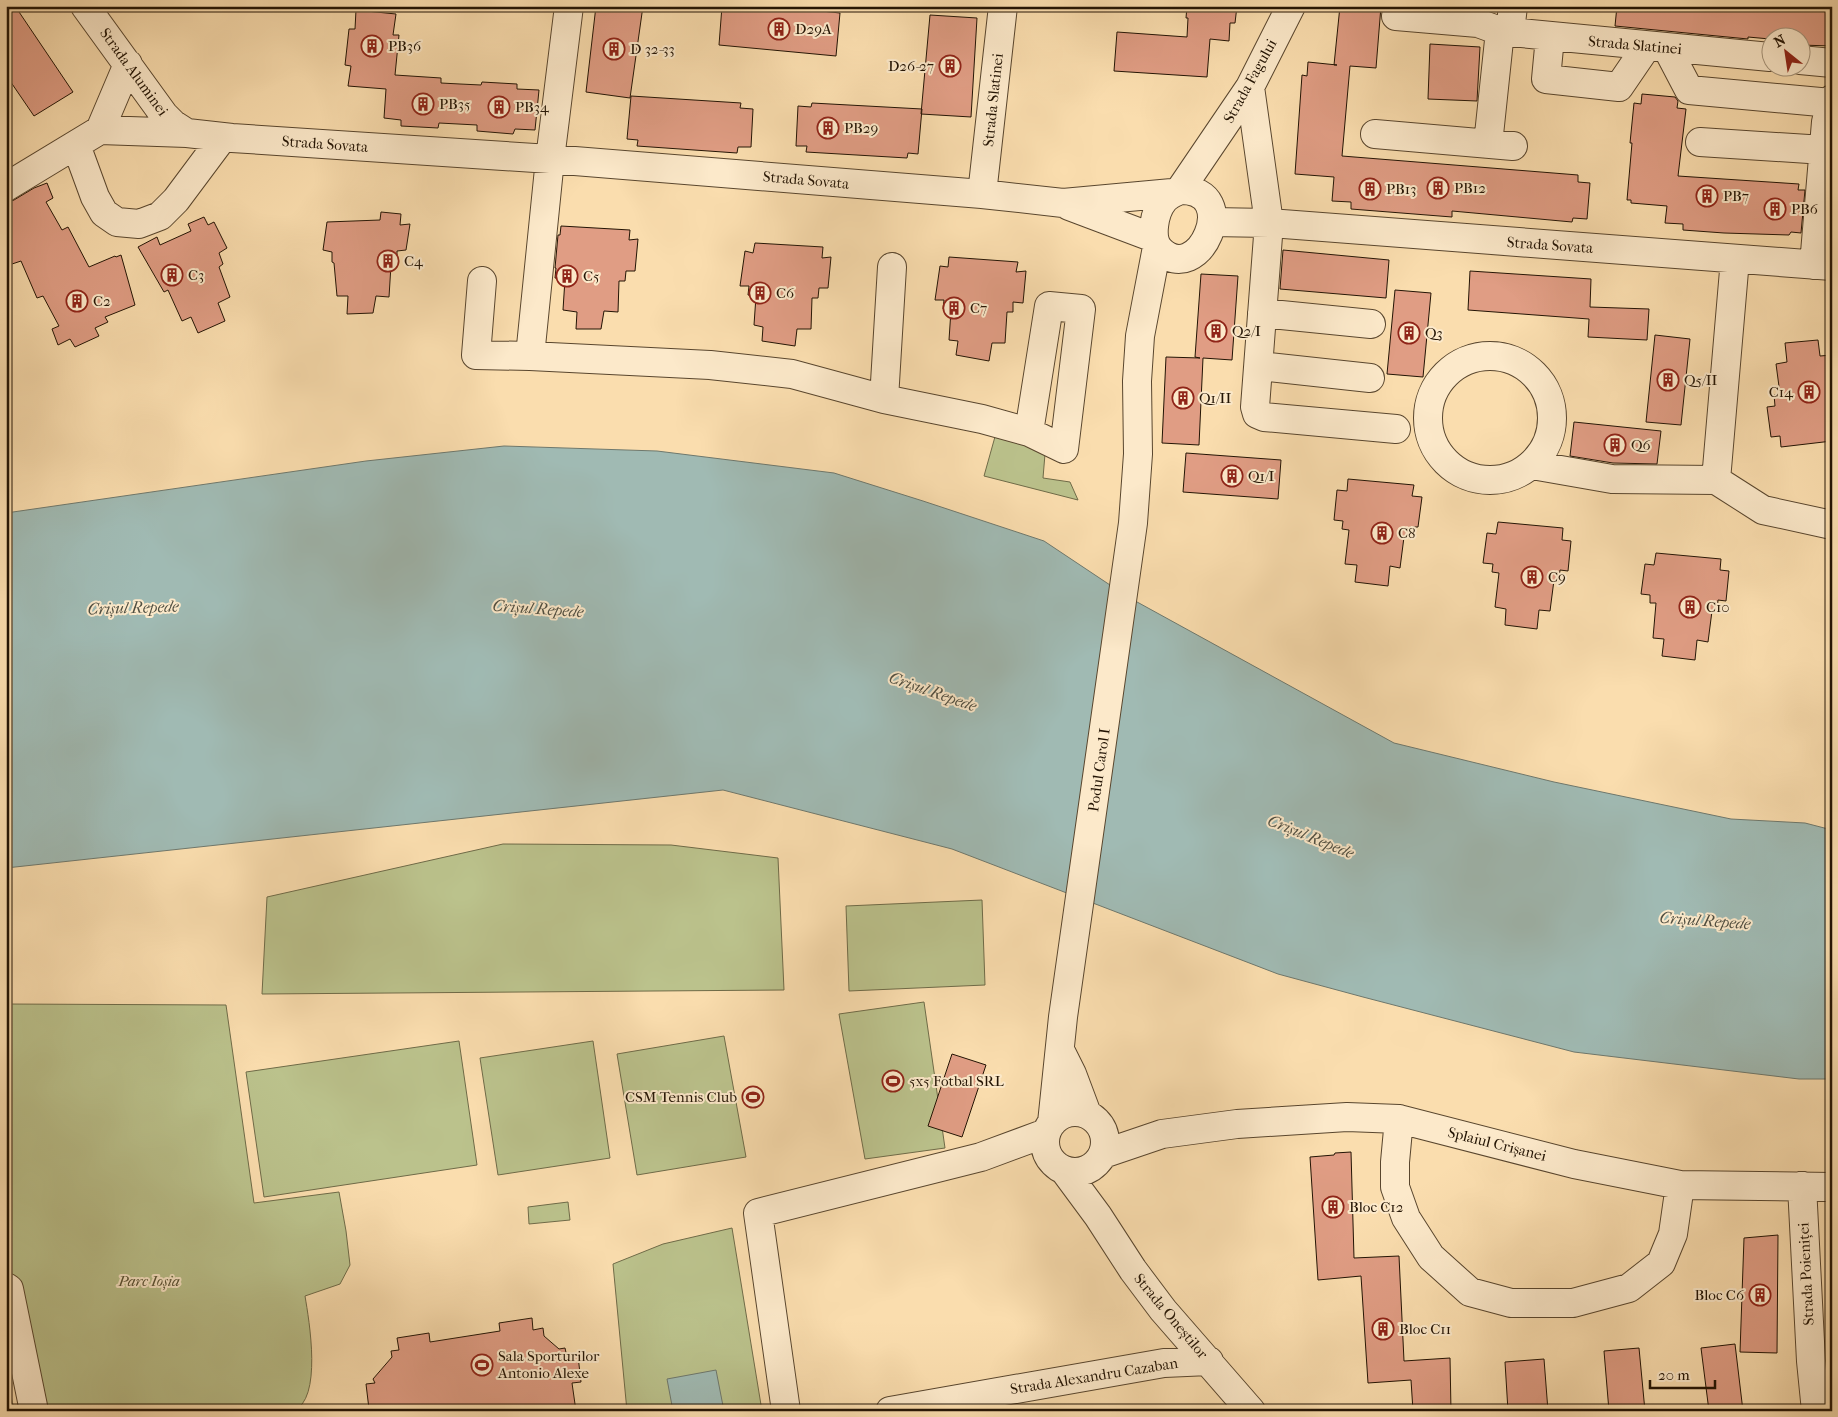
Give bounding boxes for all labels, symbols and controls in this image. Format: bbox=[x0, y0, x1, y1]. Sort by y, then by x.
building icon: D29A bbox=[767, 17, 791, 41]
place label: D29A bbox=[795, 20, 832, 38]
street label: Strada Aluminei bbox=[96, 24, 172, 120]
north arrow bbox=[1760, 28, 1810, 78]
text: N bbox=[1771, 31, 1789, 51]
street label: Strada Slatinei bbox=[1587, 32, 1683, 58]
building icon: PB36 bbox=[360, 34, 384, 58]
street label: Strada Fagului bbox=[1219, 35, 1281, 126]
place label: PB36 bbox=[388, 37, 422, 55]
building icon: D 32-33 bbox=[602, 37, 626, 61]
place label: D 32-33 bbox=[630, 40, 675, 58]
street label: Strada Slatinei bbox=[979, 52, 1007, 148]
building icon: D26-27 bbox=[938, 54, 962, 78]
place label: D26-27 bbox=[888, 57, 934, 75]
building icon: PB35 bbox=[411, 92, 435, 116]
place label: PB35 bbox=[439, 95, 470, 113]
building icon: PB34 bbox=[487, 95, 511, 119]
place label: PB34 bbox=[515, 98, 550, 116]
building icon: PB29 bbox=[816, 116, 840, 140]
place label: PB29 bbox=[844, 119, 879, 137]
street label: Strada Sovata bbox=[281, 132, 370, 156]
street label: Strada Sovata bbox=[762, 167, 851, 193]
building icon: PB12 bbox=[1426, 176, 1450, 200]
building icon: PB13 bbox=[1358, 177, 1382, 201]
place label: PB12 bbox=[1454, 179, 1486, 197]
place label: PB13 bbox=[1386, 180, 1416, 198]
building icon: PB7 bbox=[1695, 184, 1719, 208]
place label: PB7 bbox=[1723, 187, 1749, 205]
building icon: PB6 bbox=[1763, 197, 1787, 221]
place label: PB6 bbox=[1791, 200, 1819, 218]
street label: Strada Sovata bbox=[1506, 233, 1595, 257]
building icon: C4 bbox=[376, 249, 400, 273]
place label: C4 bbox=[404, 252, 424, 270]
building icon: C3 bbox=[160, 263, 184, 287]
building icon: C5 bbox=[555, 264, 579, 288]
place label: C3 bbox=[188, 266, 204, 284]
place label: C5 bbox=[583, 267, 600, 285]
building icon: C6 bbox=[748, 281, 772, 305]
place label: C6 bbox=[776, 284, 795, 302]
building icon: C2 bbox=[65, 289, 89, 313]
place label: C2 bbox=[93, 292, 111, 310]
building icon: C7 bbox=[942, 296, 966, 320]
place label: C7 bbox=[970, 299, 987, 317]
building icon: Q2/I bbox=[1204, 319, 1228, 343]
building icon: Q3 bbox=[1397, 321, 1421, 345]
place label: Q2/I bbox=[1232, 322, 1261, 340]
place label: Q3 bbox=[1425, 324, 1443, 342]
building icon: Q5/II bbox=[1656, 368, 1680, 392]
place label: Q5/II bbox=[1684, 371, 1718, 389]
building icon: C14 bbox=[1797, 380, 1821, 404]
place label: C14 bbox=[1769, 383, 1794, 401]
building icon: Q1/II bbox=[1171, 386, 1195, 410]
place label: Q1/II bbox=[1199, 389, 1231, 407]
building icon: Q6 bbox=[1603, 433, 1627, 457]
place label: Q6 bbox=[1631, 436, 1652, 454]
building icon: Q1/I bbox=[1220, 464, 1244, 488]
place label: Q1/I bbox=[1248, 467, 1275, 485]
building icon: C8 bbox=[1370, 521, 1394, 545]
place label: C8 bbox=[1398, 524, 1416, 542]
building icon: C9 bbox=[1520, 565, 1544, 589]
place label: C9 bbox=[1548, 568, 1566, 586]
building icon: C10 bbox=[1678, 595, 1702, 619]
water label: Crișul Repede bbox=[87, 596, 179, 620]
water label: Crișul Repede bbox=[492, 596, 585, 622]
place label: C10 bbox=[1706, 598, 1730, 616]
water label: Crișul Repede bbox=[886, 668, 979, 716]
street label: Podul Carol I bbox=[1084, 727, 1114, 813]
water label: Crișul Repede bbox=[1265, 811, 1357, 863]
water label: Crișul Repede bbox=[1659, 908, 1752, 934]
sports icon: 5x5 Fotbal SRL bbox=[881, 1069, 905, 1093]
place label: 5x5 Fotbal SRL bbox=[909, 1072, 1004, 1090]
sports icon: CSM Tennis Club bbox=[741, 1085, 765, 1109]
place label: CSM Tennis Club bbox=[625, 1088, 737, 1106]
street label: Splaiul Crișanei bbox=[1446, 1123, 1549, 1165]
building icon: Bloc C12 bbox=[1321, 1195, 1345, 1219]
place label: Bloc C12 bbox=[1349, 1198, 1404, 1216]
street label: Strada Poieniței bbox=[1794, 1222, 1818, 1326]
street label: Strada Oneștilor bbox=[1130, 1270, 1212, 1363]
park label: Parc Ioșia bbox=[117, 1272, 180, 1290]
building icon: Bloc C6 bbox=[1748, 1283, 1772, 1307]
place label: Bloc C6 bbox=[1695, 1286, 1745, 1304]
building icon: Bloc C11 bbox=[1371, 1317, 1395, 1341]
place label: Bloc C11 bbox=[1399, 1320, 1451, 1338]
place label: Sala Sporturilor Antonio Alexe bbox=[497, 1347, 600, 1382]
sports icon: Sala Sporturilor Antonio Alexe bbox=[470, 1353, 494, 1377]
street label: Strada Alexandru Cazaban bbox=[1009, 1354, 1179, 1398]
scale bar bbox=[1650, 1357, 1716, 1389]
text: 20 m bbox=[1658, 1366, 1690, 1384]

